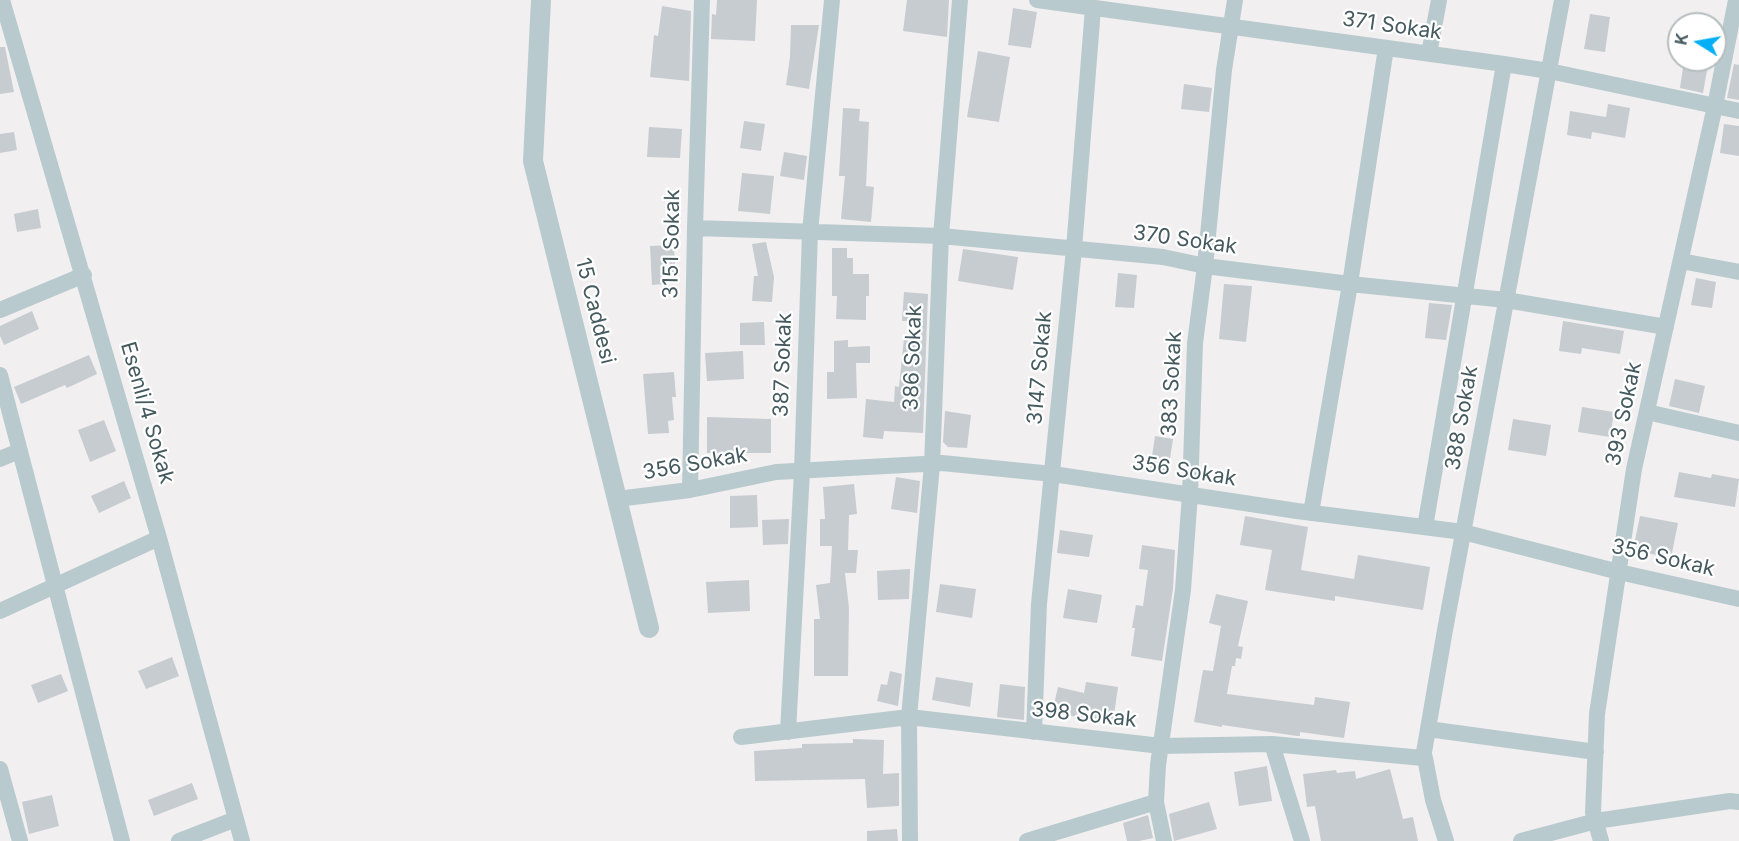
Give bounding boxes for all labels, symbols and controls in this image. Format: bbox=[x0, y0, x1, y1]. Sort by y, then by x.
street label: 371 Sokak bbox=[1341, 7, 1443, 45]
north arrow bbox=[1667, 12, 1727, 72]
text: K bbox=[1670, 31, 1692, 47]
street label: 3151 Sokak bbox=[658, 189, 686, 299]
street label: 370 Sokak bbox=[1131, 220, 1239, 260]
street label: 15 Caddesi bbox=[570, 255, 620, 367]
street label: 386 Sokak bbox=[899, 305, 927, 411]
street label: 3147 Sokak bbox=[1022, 310, 1058, 426]
street label: 387 Sokak bbox=[769, 312, 797, 418]
street label: 383 Sokak bbox=[1157, 331, 1187, 437]
street label: Esenli/4 Sokak bbox=[115, 339, 179, 487]
street label: 393 Sokak bbox=[1601, 360, 1647, 468]
street label: 388 Sokak bbox=[1440, 364, 1484, 472]
street label: 356 Sokak bbox=[641, 442, 749, 486]
street label: 356 Sokak bbox=[1130, 450, 1238, 492]
street label: 356 Sokak bbox=[1609, 534, 1717, 582]
street label: 398 Sokak bbox=[1030, 697, 1138, 733]

